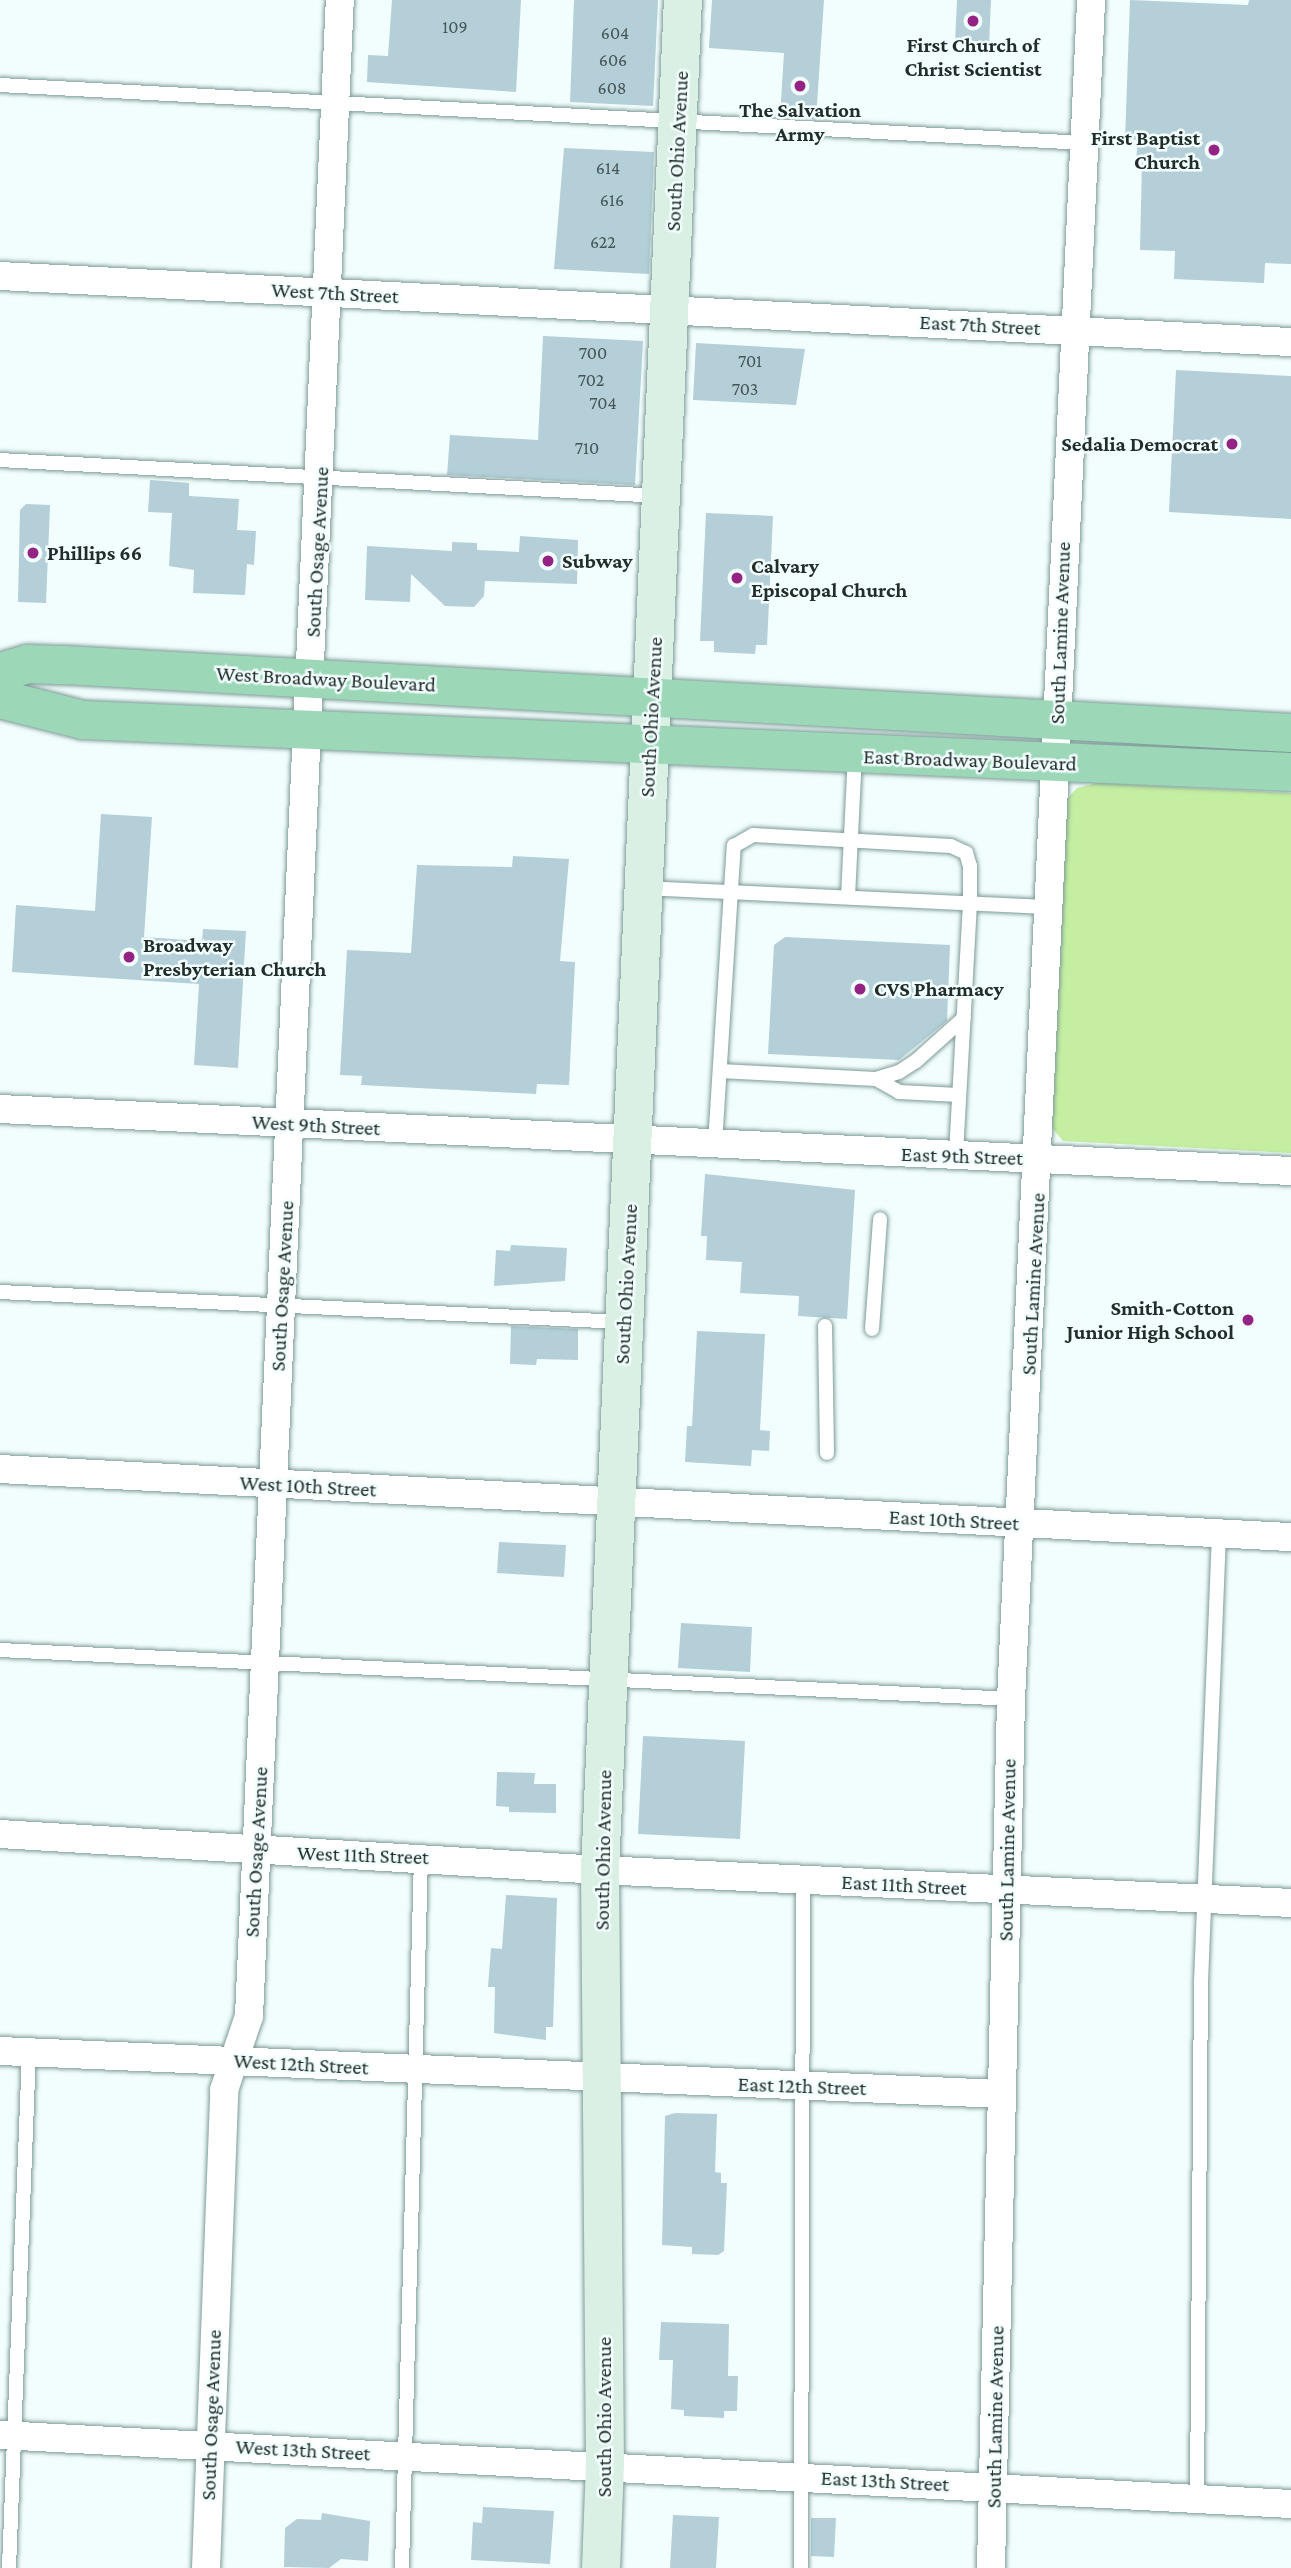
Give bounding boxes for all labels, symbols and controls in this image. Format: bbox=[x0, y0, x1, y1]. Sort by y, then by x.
marker: First Church of Christ Scientist bbox=[965, 13, 981, 29]
house number: 109 bbox=[442, 16, 468, 38]
house number: 604 bbox=[601, 22, 629, 44]
place label: First Church of Christ Scientist bbox=[904, 32, 1042, 82]
house number: 606 bbox=[599, 49, 627, 71]
street label: South Ohio Avenue bbox=[660, 70, 694, 232]
house number: 608 bbox=[597, 77, 627, 99]
marker: The Salvation Army bbox=[792, 78, 808, 94]
place label: The Salvation Army bbox=[739, 97, 861, 147]
place label: First Baptist Church bbox=[1091, 125, 1200, 175]
marker: First Baptist Church bbox=[1206, 142, 1222, 158]
house number: 614 bbox=[596, 157, 620, 179]
house number: 616 bbox=[600, 189, 624, 211]
house number: 622 bbox=[590, 231, 616, 253]
street label: West 7th Street bbox=[271, 277, 399, 309]
street label: East 7th Street bbox=[919, 309, 1041, 341]
house number: 700 bbox=[579, 342, 607, 364]
house number: 701 bbox=[738, 350, 762, 372]
house number: 702 bbox=[578, 369, 604, 391]
house number: 703 bbox=[732, 378, 758, 400]
house number: 704 bbox=[589, 392, 617, 414]
place label: Sedalia Democrat bbox=[1061, 431, 1218, 457]
marker: Sedalia Democrat bbox=[1224, 436, 1240, 452]
house number: 710 bbox=[575, 437, 599, 459]
street label: South Osage Avenue bbox=[300, 466, 334, 638]
place label: Phillips 66 bbox=[47, 540, 142, 566]
street label: South Lamine Avenue bbox=[1044, 541, 1076, 725]
marker: Phillips 66 bbox=[25, 545, 41, 561]
place label: Subway bbox=[562, 548, 632, 574]
marker: Subway bbox=[540, 553, 556, 569]
place label: Calvary Episcopal Church bbox=[751, 553, 907, 603]
marker: Calvary Episcopal Church bbox=[729, 570, 745, 586]
street label: South Ohio Avenue bbox=[634, 636, 668, 798]
street label: West Broadway Boulevard bbox=[215, 661, 437, 697]
street label: East Broadway Boulevard bbox=[863, 744, 1077, 776]
place label: Broadway Presbyterian Church bbox=[143, 932, 326, 982]
marker: Broadway Presbyterian Church bbox=[121, 949, 137, 965]
place label: CVS Pharmacy bbox=[874, 976, 1004, 1002]
marker: CVS Pharmacy bbox=[852, 981, 868, 997]
street label: West 9th Street bbox=[251, 1109, 381, 1141]
street label: East 9th Street bbox=[900, 1141, 1024, 1171]
street label: South Lamine Avenue bbox=[1016, 1192, 1050, 1376]
street label: South Osage Avenue bbox=[265, 1200, 299, 1372]
street label: South Ohio Avenue bbox=[609, 1203, 643, 1365]
place label: Smith-Cotton Junior High School bbox=[1067, 1295, 1234, 1345]
marker: Smith-Cotton Junior High School bbox=[1240, 1312, 1256, 1328]
street label: West 10th Street bbox=[239, 1470, 377, 1502]
street label: East 10th Street bbox=[888, 1504, 1020, 1536]
street label: South Lamine Avenue bbox=[993, 1759, 1021, 1941]
street label: South Osage Avenue bbox=[239, 1766, 273, 1938]
street label: South Ohio Avenue bbox=[589, 1769, 617, 1931]
street label: West 11th Street bbox=[297, 1840, 429, 1870]
street label: East 11th Street bbox=[841, 1869, 967, 1901]
street label: West 12th Street bbox=[233, 2048, 369, 2080]
street label: East 12th Street bbox=[737, 2071, 867, 2101]
street label: South Lamine Avenue bbox=[981, 2326, 1009, 2508]
street label: South Osage Avenue bbox=[195, 2329, 227, 2501]
street label: South Ohio Avenue bbox=[591, 2337, 617, 2497]
street label: West 13th Street bbox=[235, 2434, 371, 2466]
street label: East 13th Street bbox=[820, 2465, 950, 2497]

